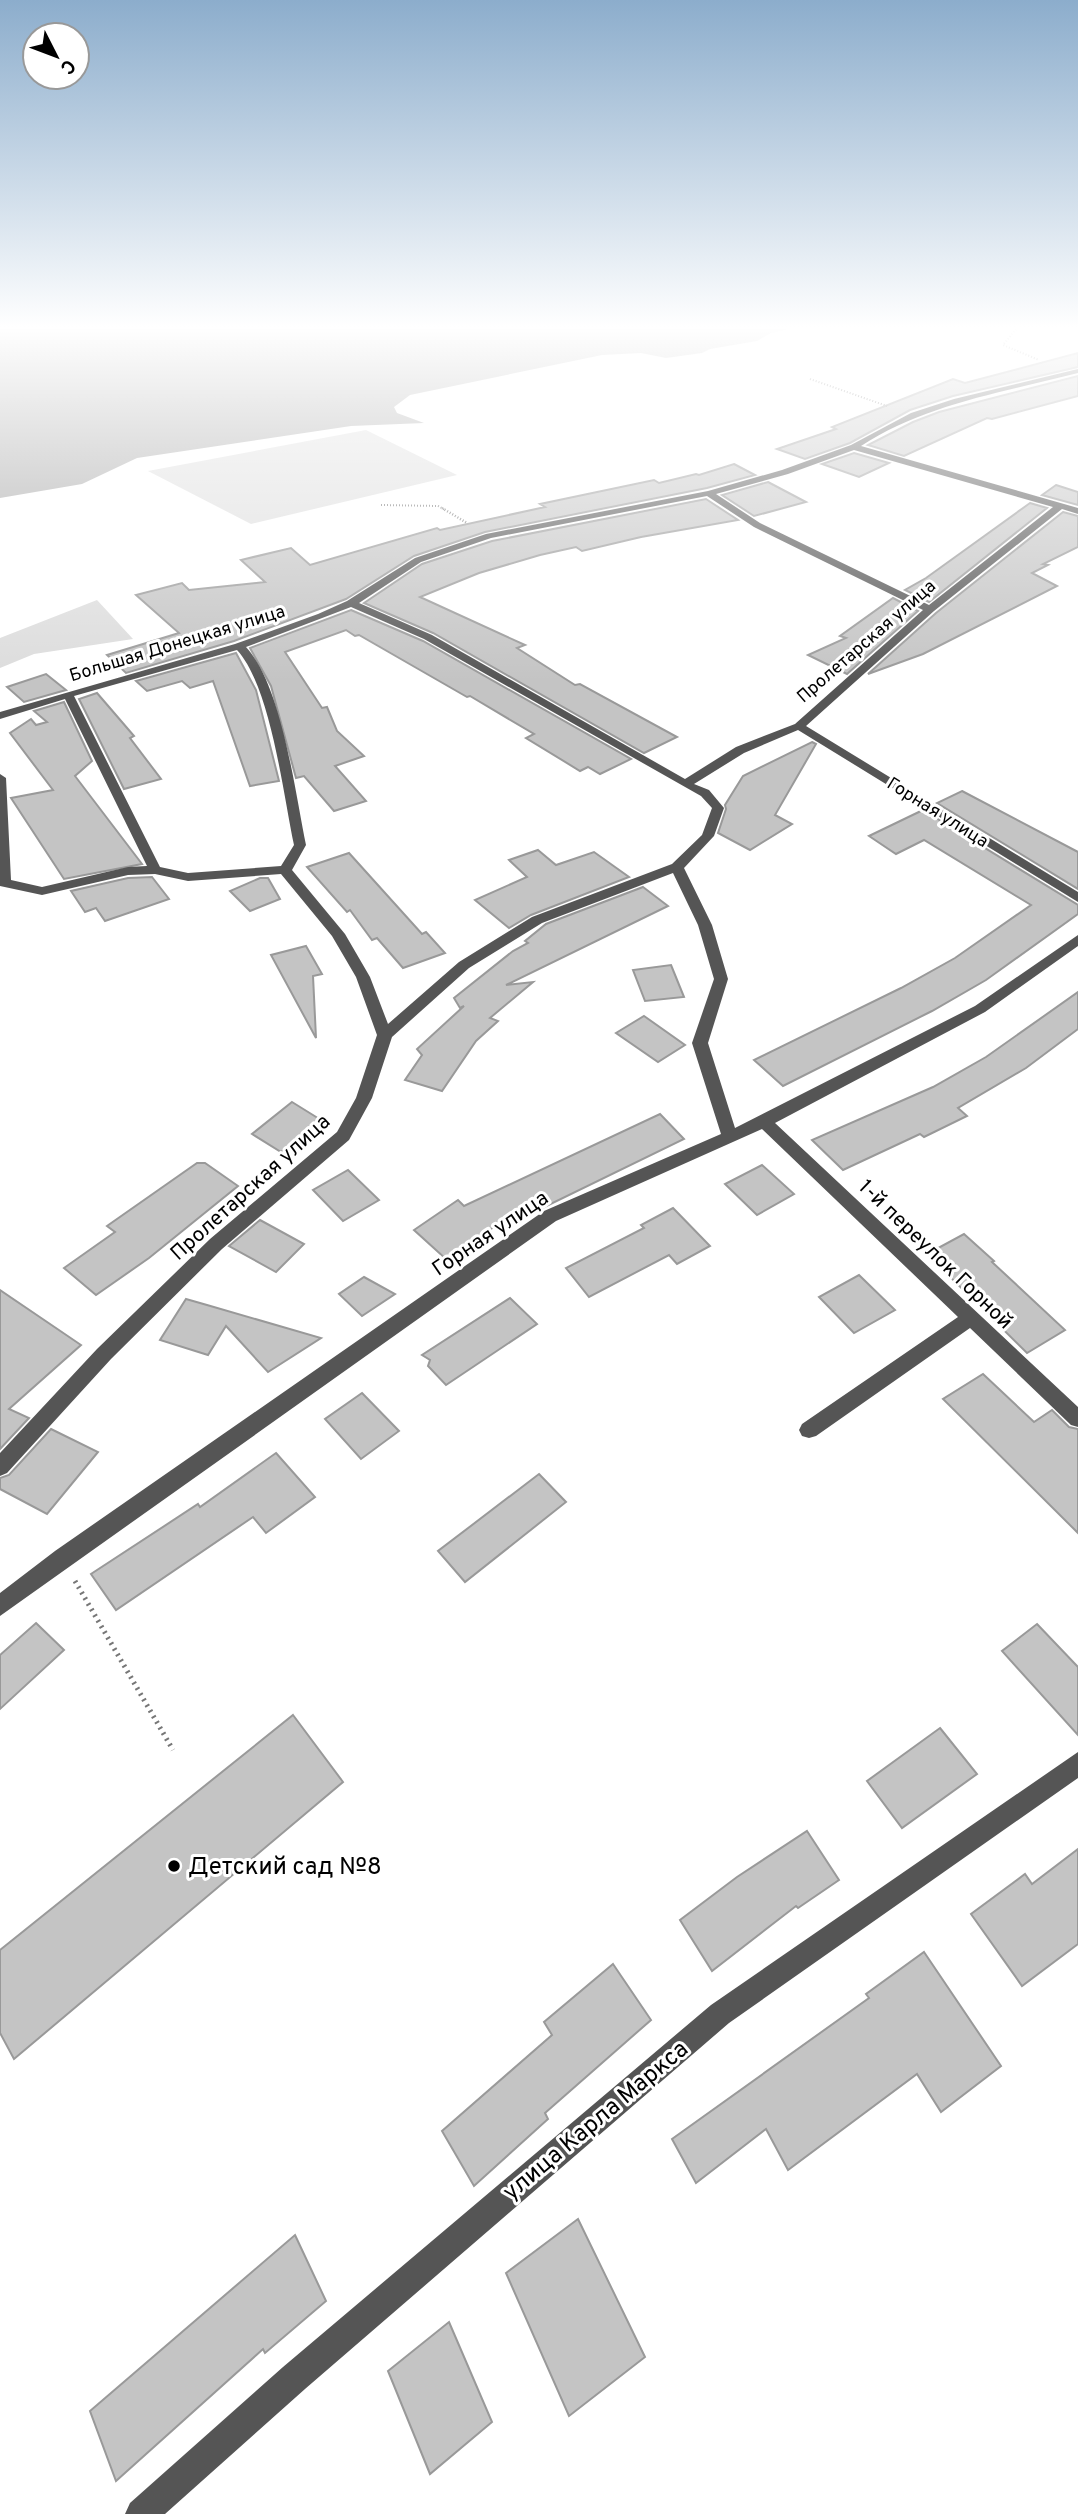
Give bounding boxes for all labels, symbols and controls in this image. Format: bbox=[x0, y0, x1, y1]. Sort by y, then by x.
north arrow bbox=[21, 21, 91, 91]
text: С bbox=[54, 53, 80, 79]
street label: Пролетарская улица bbox=[793, 575, 941, 709]
street label: Большая Донецкая улица bbox=[67, 601, 288, 688]
street label: Горная улица bbox=[882, 773, 992, 854]
street label: Пролетарская улица bbox=[165, 1109, 337, 1267]
street label: 1-й переулок Горной bbox=[852, 1174, 1018, 1336]
street label: Горная улица bbox=[427, 1185, 554, 1283]
place label: Детский сад №8 bbox=[188, 1853, 382, 1883]
marker: Детский сад №8 bbox=[166, 1858, 182, 1874]
street label: улица Карла Маркса bbox=[497, 2035, 695, 2208]

